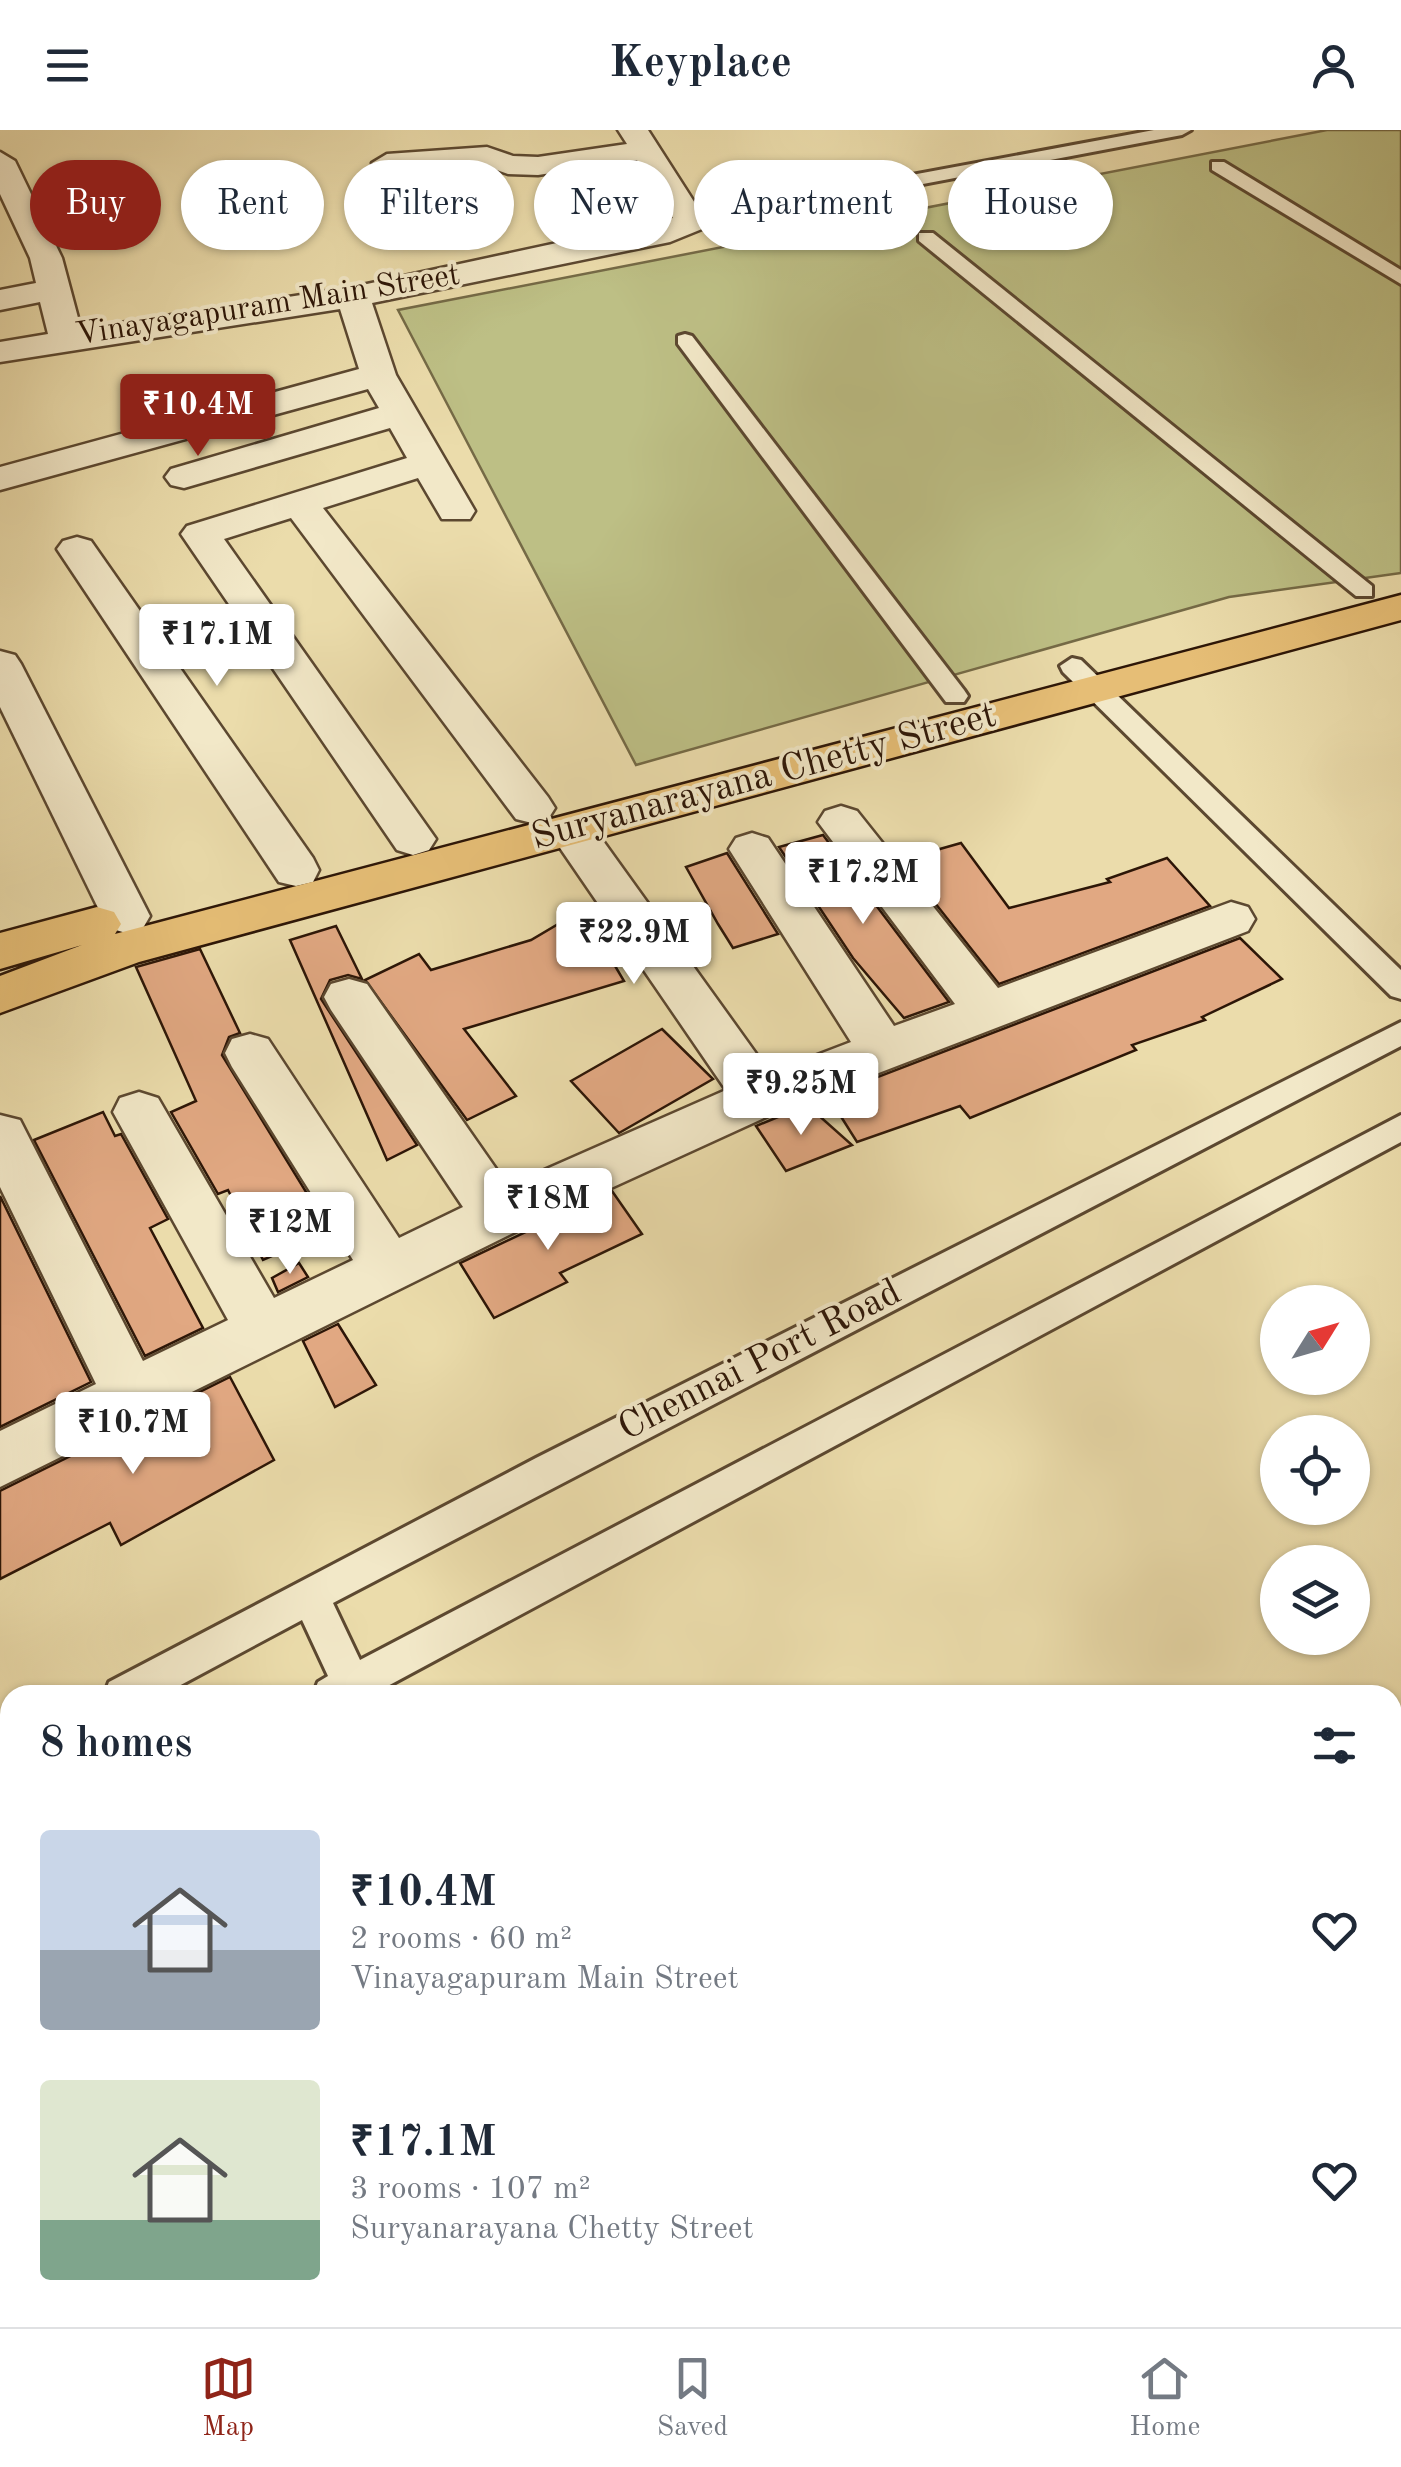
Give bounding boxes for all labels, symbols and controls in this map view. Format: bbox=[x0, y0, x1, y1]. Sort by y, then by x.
icon: menu bbox=[40, 38, 95, 93]
icon: person bbox=[1306, 38, 1361, 93]
text: Keyplace bbox=[609, 42, 792, 87]
chip: Buy bbox=[30, 160, 161, 250]
chip: Rent bbox=[181, 160, 324, 250]
chip: Filters bbox=[344, 160, 514, 250]
chip: New bbox=[534, 160, 674, 250]
chip: Apartment bbox=[694, 160, 928, 250]
chip: House bbox=[948, 160, 1113, 250]
street label: Vinayagapuram Main Street bbox=[74, 260, 462, 352]
pin: ₹10.4M bbox=[117, 374, 279, 459]
text: ₹10.4M bbox=[142, 390, 254, 422]
pin: ₹17.1M bbox=[136, 604, 298, 689]
text: ₹17.1M bbox=[161, 620, 273, 652]
street label: Suryanarayana Chetty Street bbox=[528, 697, 1000, 857]
pin: ₹17.2M bbox=[782, 842, 944, 927]
text: ₹17.2M bbox=[807, 858, 919, 890]
pin: ₹22.9M bbox=[553, 902, 715, 987]
text: ₹22.9M bbox=[578, 918, 690, 950]
pin: ₹9.25M bbox=[720, 1053, 882, 1138]
text: ₹9.25M bbox=[745, 1069, 857, 1101]
pin: ₹18M bbox=[489, 1168, 607, 1253]
text: ₹18M bbox=[506, 1184, 590, 1216]
pin: ₹12M bbox=[231, 1192, 349, 1277]
text: ₹12M bbox=[248, 1208, 332, 1240]
street label: Chennai Port Road bbox=[613, 1273, 907, 1449]
north arrow bbox=[1260, 1285, 1370, 1395]
map controls bbox=[1260, 1285, 1370, 1655]
pin: ₹10.7M bbox=[52, 1392, 214, 1477]
text: ₹10.7M bbox=[77, 1408, 189, 1440]
button: locate bbox=[1260, 1415, 1370, 1525]
button: layers bbox=[1260, 1545, 1370, 1655]
icon: filters bbox=[1307, 1718, 1362, 1773]
text: 8 homes bbox=[40, 1724, 192, 1766]
icon: home bbox=[120, 1870, 240, 1990]
text: ₹10.4M bbox=[350, 1873, 496, 1915]
icon: heart bbox=[1307, 1903, 1362, 1958]
text: 2 rooms · 60 m² bbox=[350, 1924, 572, 1956]
text: Vinayagapuram Main Street bbox=[350, 1964, 739, 1996]
icon: home bbox=[120, 2120, 240, 2240]
text: ₹17.1M bbox=[350, 2123, 496, 2165]
icon: heart bbox=[1307, 2153, 1362, 2208]
text: 3 rooms · 107 m² bbox=[350, 2174, 591, 2206]
text: Suryanarayana Chetty Street bbox=[350, 2214, 754, 2246]
tab: Map bbox=[201, 2351, 256, 2446]
tab: Saved bbox=[657, 2351, 728, 2446]
tab: Home bbox=[1129, 2351, 1200, 2446]

